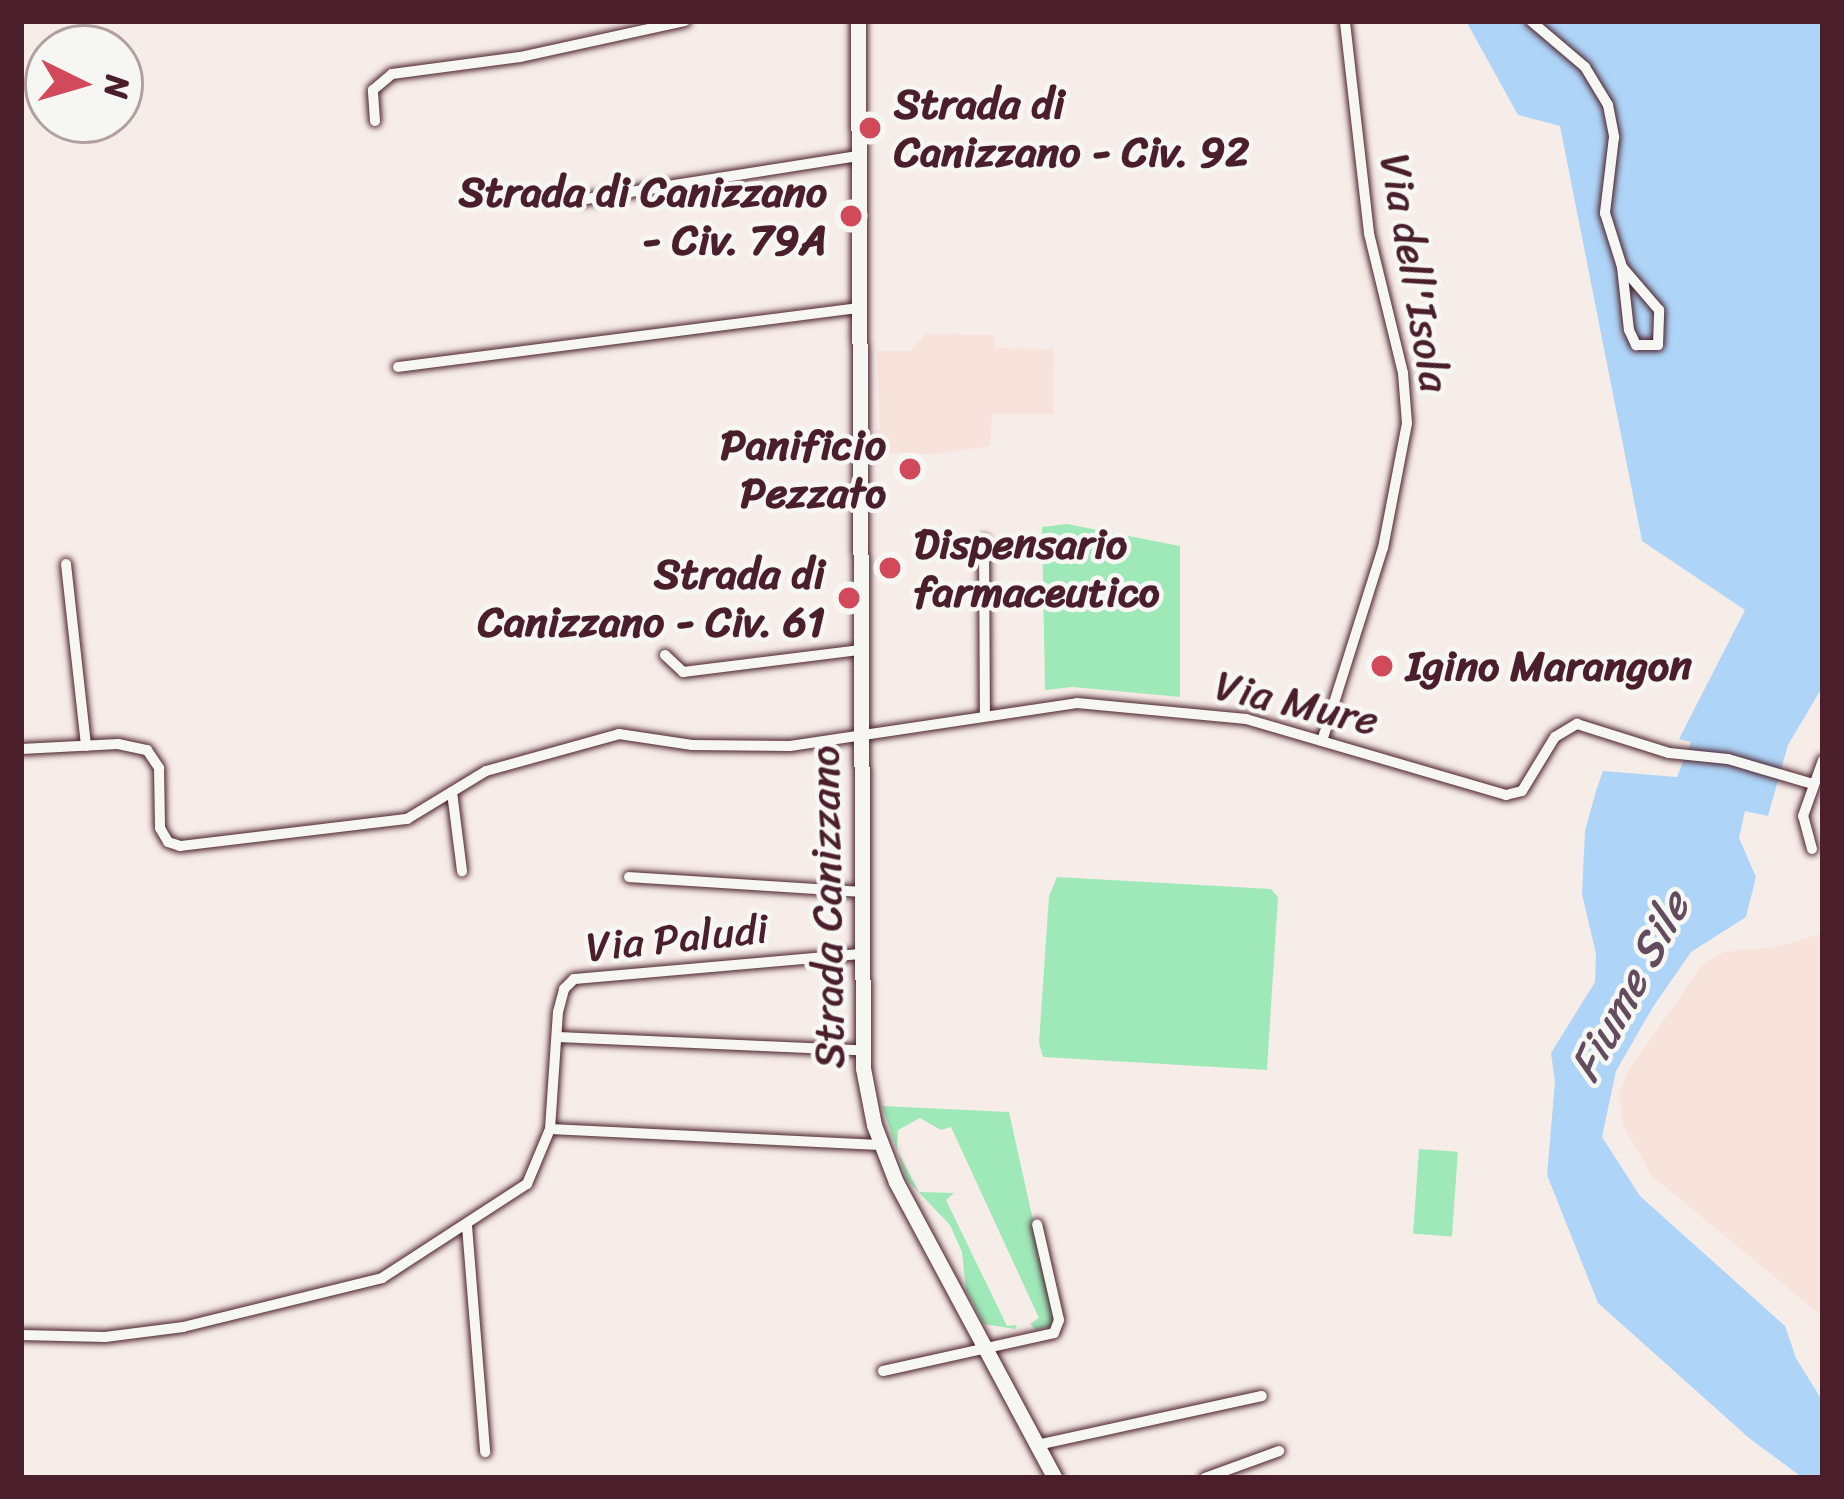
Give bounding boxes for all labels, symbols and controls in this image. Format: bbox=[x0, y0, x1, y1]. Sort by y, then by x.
north arrow bbox=[24, 24, 144, 144]
text: N bbox=[87, 73, 147, 101]
place label: Strada di Canizzano - Civ. 92 bbox=[894, 79, 1249, 178]
marker: Strada di Canizzano - Civ. 92 bbox=[857, 115, 883, 141]
street label: Via dell'Isola bbox=[1369, 149, 1461, 397]
place label: Strada di Canizzano - Civ. 79A bbox=[459, 167, 827, 266]
marker: Strada di Canizzano - Civ. 79A bbox=[838, 203, 864, 229]
place label: Panificio Pezzato bbox=[720, 420, 886, 518]
marker: Panificio Pezzato bbox=[897, 456, 923, 482]
place label: Dispensario farmaceutico bbox=[914, 519, 1160, 618]
place label: Strada di Canizzano - Civ. 61 bbox=[478, 549, 825, 648]
marker: Dispensario farmaceutico bbox=[877, 555, 903, 581]
marker: Strada di Canizzano - Civ. 61 bbox=[836, 585, 862, 611]
place label: Igino Marangon bbox=[1406, 641, 1691, 691]
marker: Igino Marangon bbox=[1369, 653, 1395, 679]
street label: Via Mure bbox=[1211, 660, 1383, 746]
street label: Strada Canizzano bbox=[799, 745, 855, 1069]
water label: Fiume Sile bbox=[1558, 884, 1702, 1090]
street label: Via Paludi bbox=[583, 903, 771, 973]

